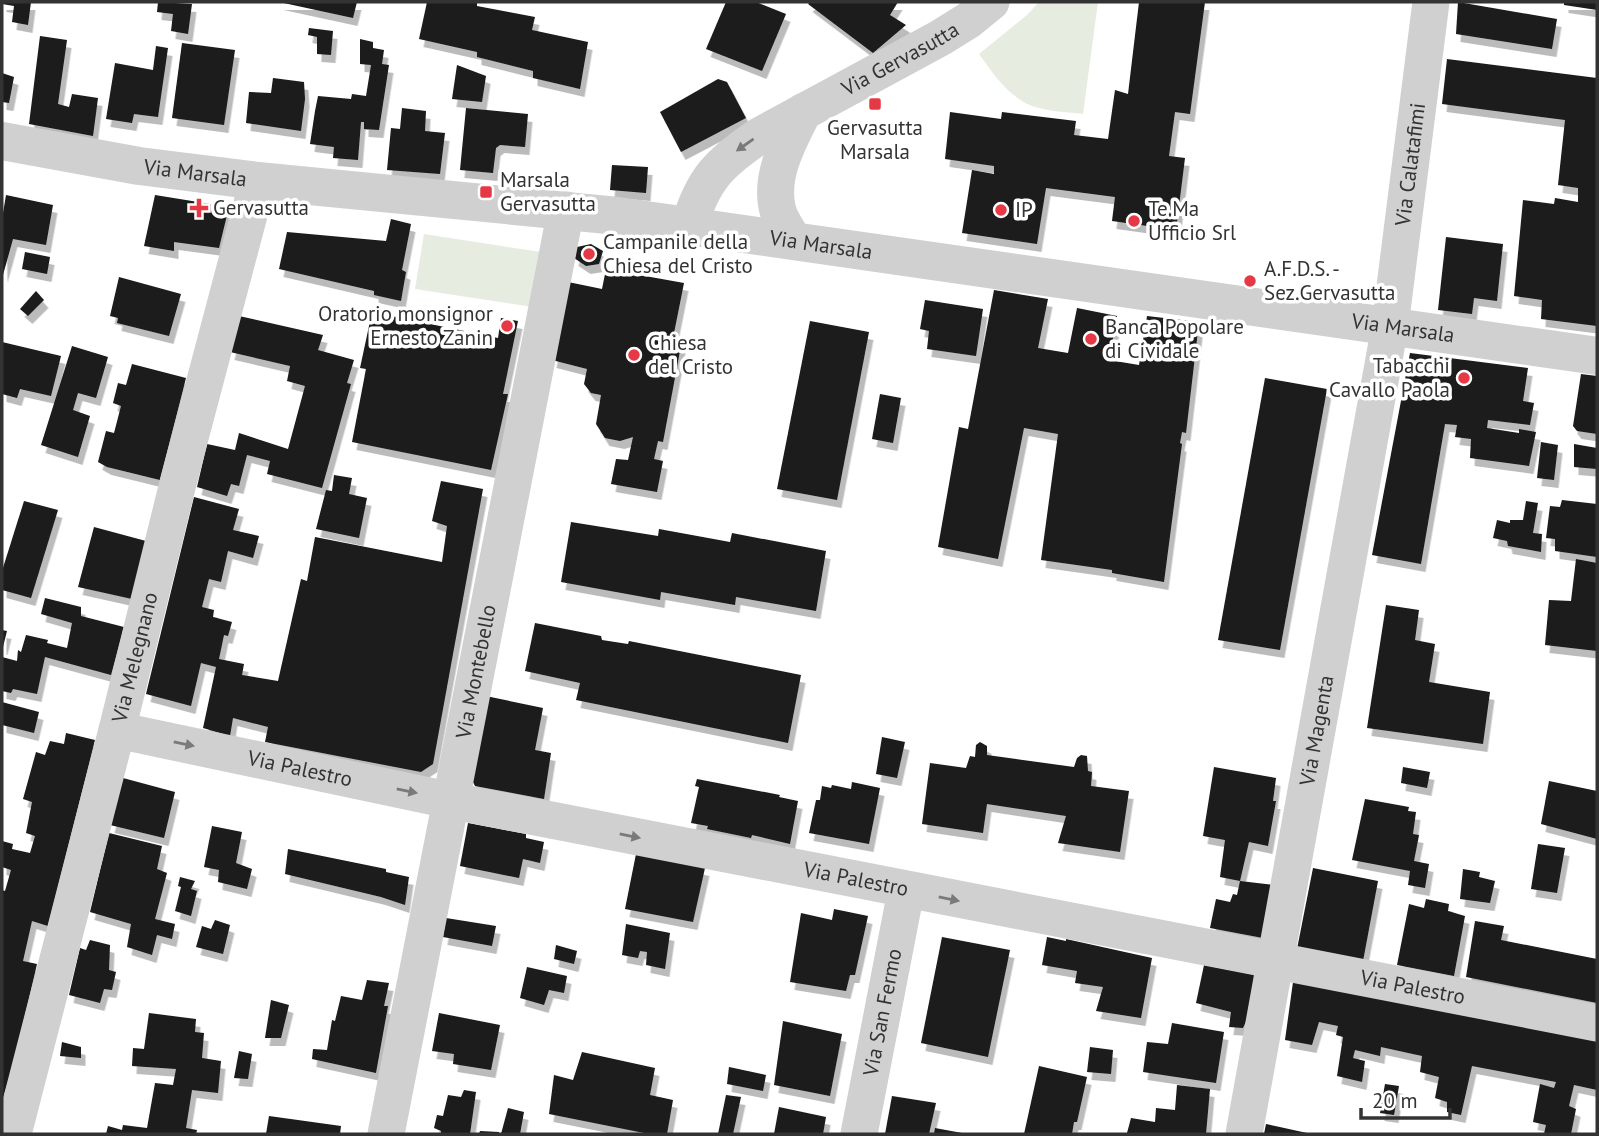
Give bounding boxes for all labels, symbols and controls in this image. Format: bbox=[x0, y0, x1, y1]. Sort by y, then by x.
street label: Via Gervasutta bbox=[836, 16, 964, 102]
marker: Gervasutta Marsala bbox=[867, 96, 883, 112]
street label: Via Calatafimi bbox=[1389, 101, 1431, 228]
place label: Gervasutta Marsala bbox=[827, 114, 923, 165]
one-way arrow bbox=[736, 138, 754, 152]
street label: Via Marsala bbox=[141, 153, 248, 192]
place label: Marsala Gervasutta bbox=[500, 166, 596, 217]
marker: Marsala Gervasutta bbox=[478, 184, 494, 200]
place label: Gervasutta bbox=[213, 194, 309, 221]
place label: Te.Ma Ufficio Srl bbox=[1148, 195, 1236, 246]
place label: IP bbox=[1015, 196, 1033, 223]
marker: Gervasutta bbox=[191, 200, 207, 216]
marker: IP bbox=[993, 202, 1009, 218]
marker: Te.Ma Ufficio Srl bbox=[1126, 213, 1142, 229]
street label: Via Marsala bbox=[767, 224, 874, 265]
place label: Campanile della Chiesa del Cristo bbox=[603, 228, 753, 279]
marker: Campanile della Chiesa del Cristo bbox=[581, 246, 597, 262]
place label: A.F.D.S. - Sez.Gervasutta bbox=[1264, 255, 1395, 306]
marker: A.F.D.S. - Sez.Gervasutta bbox=[1242, 273, 1258, 289]
place label: Oratorio monsignor Ernesto Zanin bbox=[318, 300, 493, 351]
street label: Via Marsala bbox=[1349, 307, 1456, 348]
place label: Banca Popolare di Cividale bbox=[1105, 313, 1244, 364]
marker: Oratorio monsignor Ernesto Zanin bbox=[499, 318, 515, 334]
place label: Chiesa del Cristo bbox=[648, 329, 733, 380]
marker: Banca Popolare di Cividale bbox=[1083, 331, 1099, 347]
marker: Chiesa del Cristo bbox=[626, 347, 642, 363]
place label: Tabacchi Cavallo Paola bbox=[1329, 352, 1450, 403]
marker: Tabacchi Cavallo Paola bbox=[1456, 370, 1472, 386]
street label: Via Melegnano bbox=[105, 589, 164, 726]
street label: Via Montebello bbox=[449, 602, 502, 742]
street label: Via Magenta bbox=[1293, 673, 1340, 789]
one-way arrow bbox=[173, 739, 195, 750]
street label: Via Palestro bbox=[244, 744, 355, 792]
one-way arrow bbox=[396, 786, 418, 797]
one-way arrow bbox=[619, 831, 641, 842]
street label: Via Palestro bbox=[800, 855, 911, 902]
one-way arrow bbox=[938, 893, 960, 904]
street label: Via San Fermo bbox=[856, 946, 908, 1079]
street label: Via Palestro bbox=[1357, 963, 1467, 1010]
scale bar bbox=[1361, 1076, 1450, 1120]
text: 20 m bbox=[1372, 1087, 1418, 1114]

